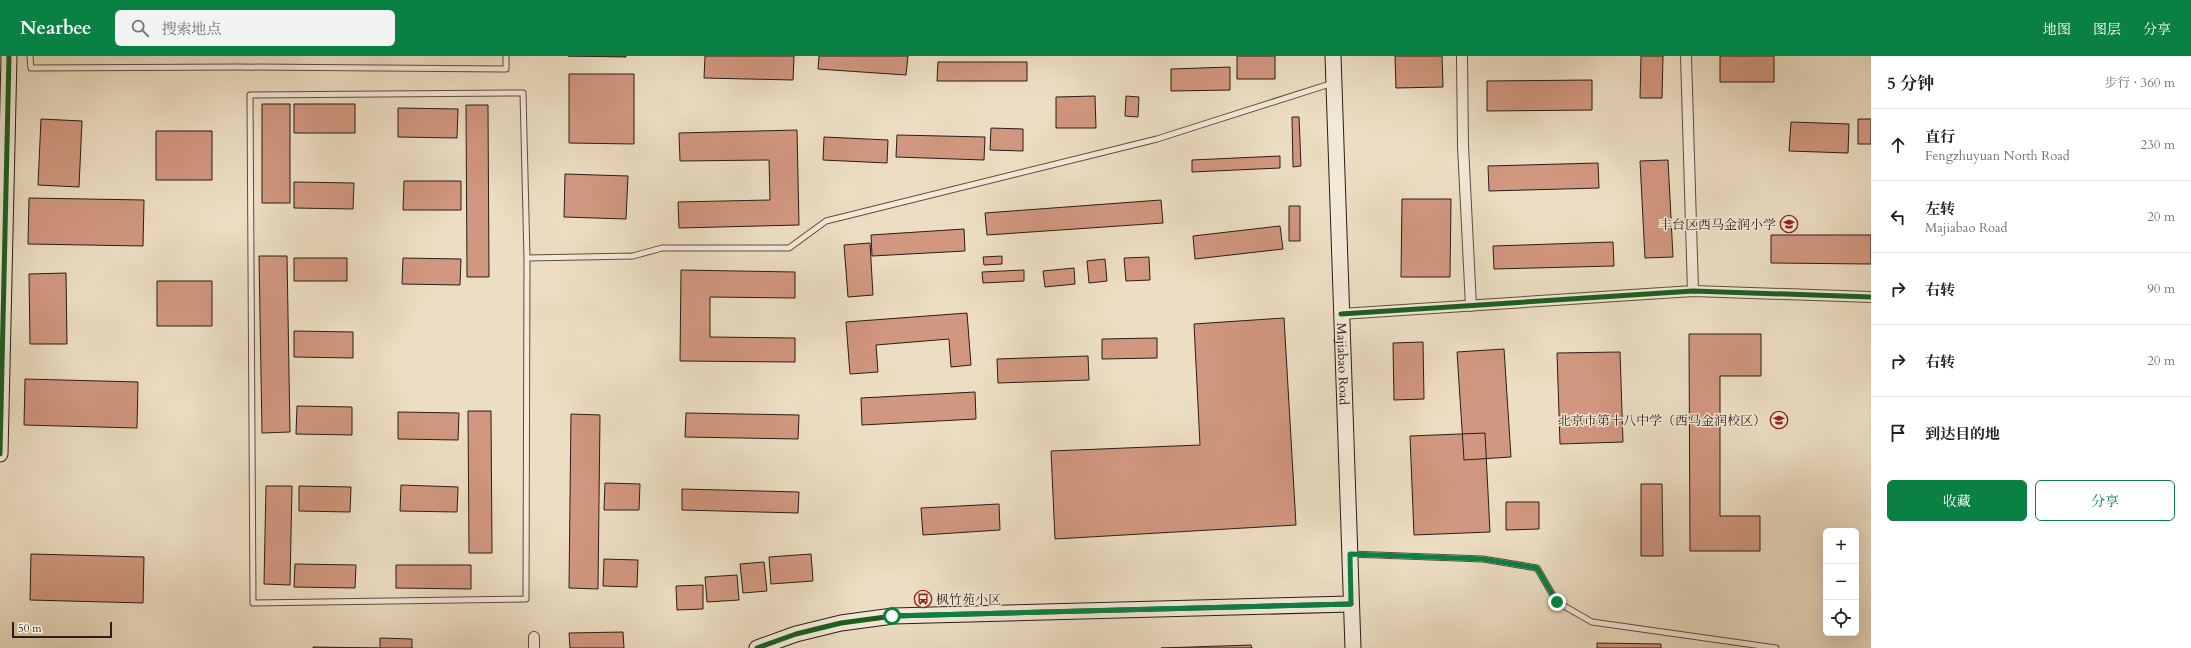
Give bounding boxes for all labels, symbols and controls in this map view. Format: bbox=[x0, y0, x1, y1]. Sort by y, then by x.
search box bbox=[115, 10, 395, 46]
text: Nearbee bbox=[20, 15, 91, 41]
icon: search bbox=[129, 17, 151, 39]
text: 搜索地点 bbox=[161, 19, 222, 39]
text: 地图 bbox=[2043, 20, 2071, 39]
text: 图层 bbox=[2093, 20, 2121, 39]
text: 分享 bbox=[2143, 20, 2171, 39]
text: 5 分钟 bbox=[1887, 72, 1934, 95]
text: 步行 · 360 m bbox=[2104, 74, 2175, 92]
text: 直行 bbox=[1925, 127, 1955, 147]
icon: ahead bbox=[1887, 134, 1909, 156]
text: 230 m bbox=[2141, 136, 2175, 154]
text: Fengzhuyuan North Road bbox=[1925, 147, 2070, 165]
text: 左转 bbox=[1925, 199, 1955, 219]
icon: left bbox=[1887, 206, 1909, 228]
text: 20 m bbox=[2147, 208, 2175, 226]
school or university icon: 丰台区西马金润小学 bbox=[1779, 214, 1799, 234]
place label: 丰台区西马金润小学 bbox=[1659, 216, 1776, 234]
text: Majiabao Road bbox=[1925, 219, 2007, 237]
icon: right bbox=[1887, 278, 1909, 300]
text: 右转 bbox=[1925, 280, 1955, 300]
text: 90 m bbox=[2147, 280, 2175, 298]
street label: Majiabao Road bbox=[1332, 322, 1353, 405]
icon: right bbox=[1887, 350, 1909, 372]
text: 右转 bbox=[1925, 352, 1955, 372]
text: 20 m bbox=[2147, 352, 2175, 370]
school or university icon: 北京市第十八中学（西马金润校区） bbox=[1769, 410, 1789, 430]
place label: 北京市第十八中学（西马金润校区） bbox=[1558, 412, 1766, 430]
icon: arrive bbox=[1887, 422, 1909, 444]
text: 到达目的地 bbox=[1925, 424, 2000, 444]
button: 收藏 bbox=[1887, 480, 2027, 521]
button: 分享 bbox=[2035, 480, 2175, 521]
map controls bbox=[1823, 528, 1859, 636]
button: + bbox=[1823, 528, 1859, 564]
button: − bbox=[1823, 564, 1859, 600]
bus stop icon: 枫竹苑小区 bbox=[913, 589, 933, 609]
place label: 枫竹苑小区 bbox=[936, 591, 1001, 609]
route end bbox=[1548, 593, 1566, 611]
button: locate bbox=[1823, 600, 1859, 636]
route start bbox=[883, 607, 901, 625]
scale bar bbox=[12, 620, 112, 639]
text: 50 m bbox=[18, 621, 42, 636]

